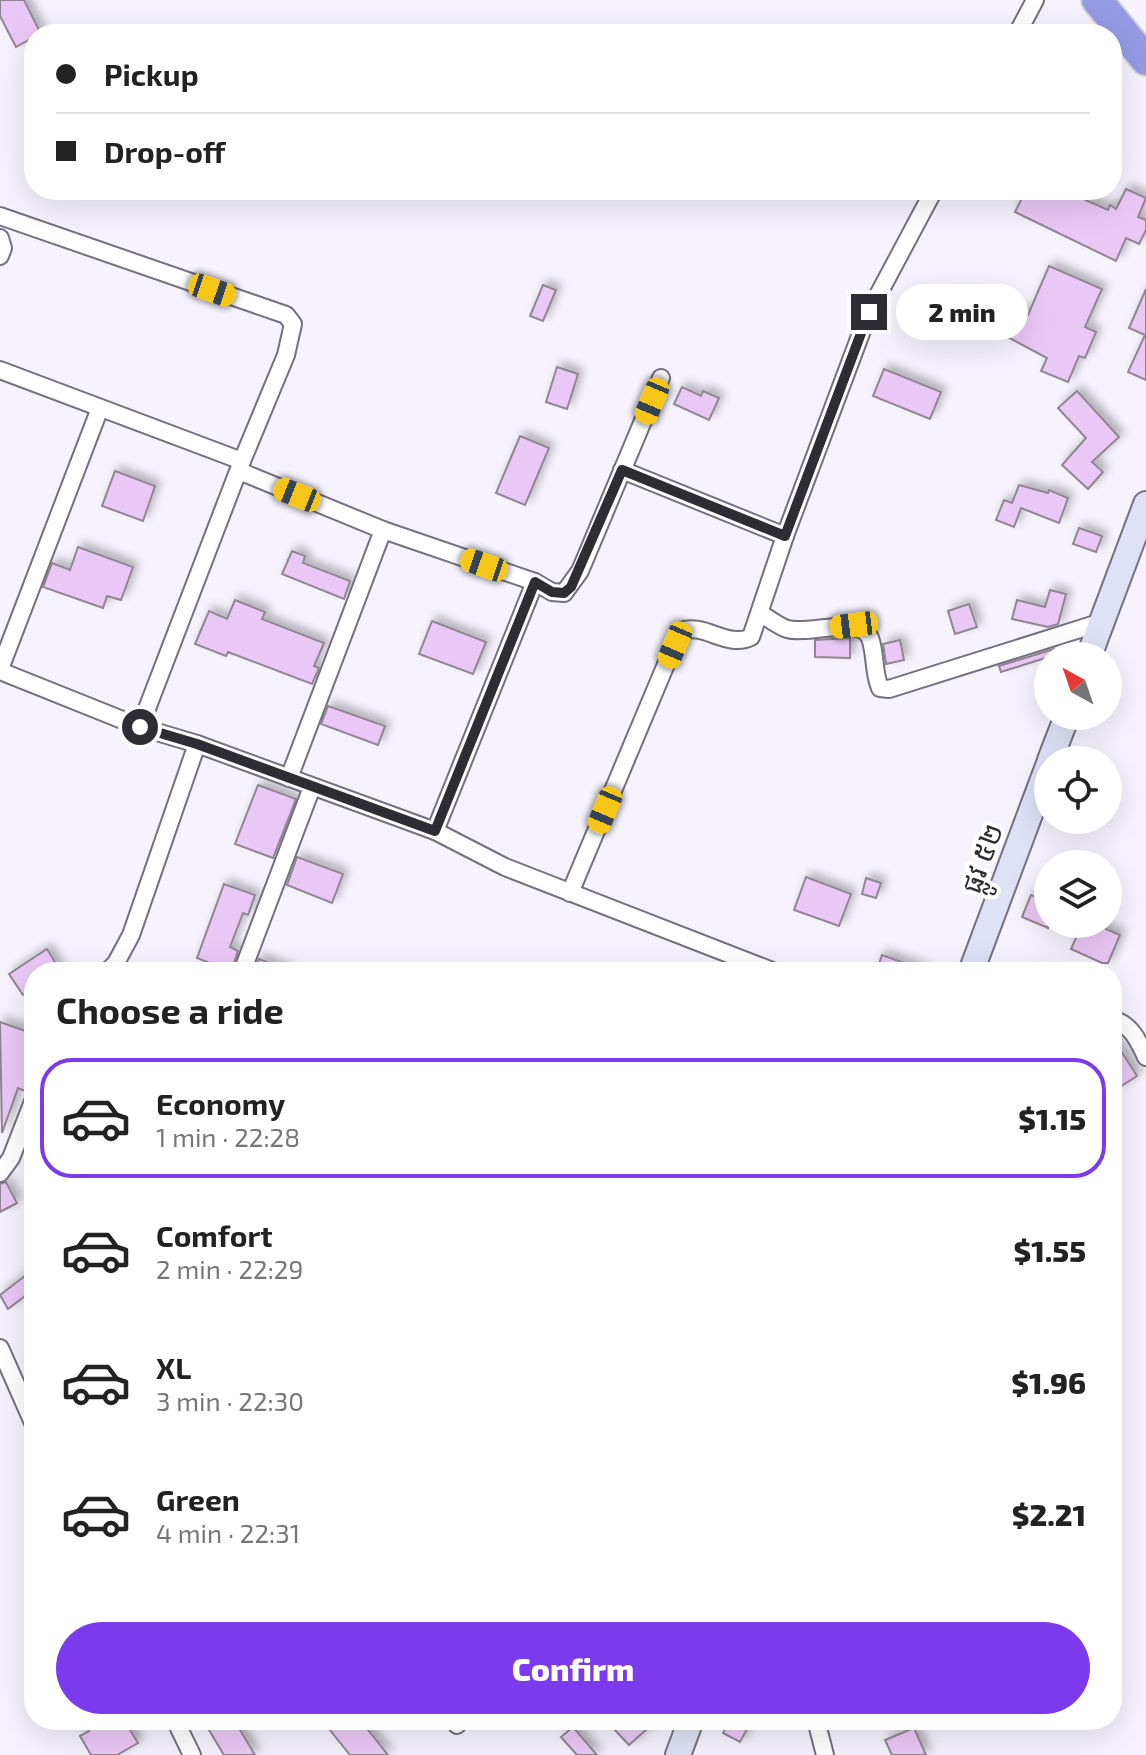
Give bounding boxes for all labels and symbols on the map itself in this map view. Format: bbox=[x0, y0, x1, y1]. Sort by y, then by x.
car bbox=[185, 271, 239, 309]
callout: 2 min bbox=[897, 284, 1029, 340]
route end bbox=[851, 294, 887, 330]
car bbox=[632, 374, 672, 428]
car bbox=[270, 475, 324, 515]
car bbox=[457, 546, 511, 584]
car bbox=[829, 610, 879, 640]
car bbox=[655, 618, 695, 672]
north arrow bbox=[1034, 642, 1122, 730]
route start bbox=[122, 709, 158, 745]
car bbox=[585, 783, 625, 837]
street label: ផ្លូវ ៥២ bbox=[953, 818, 1018, 901]

